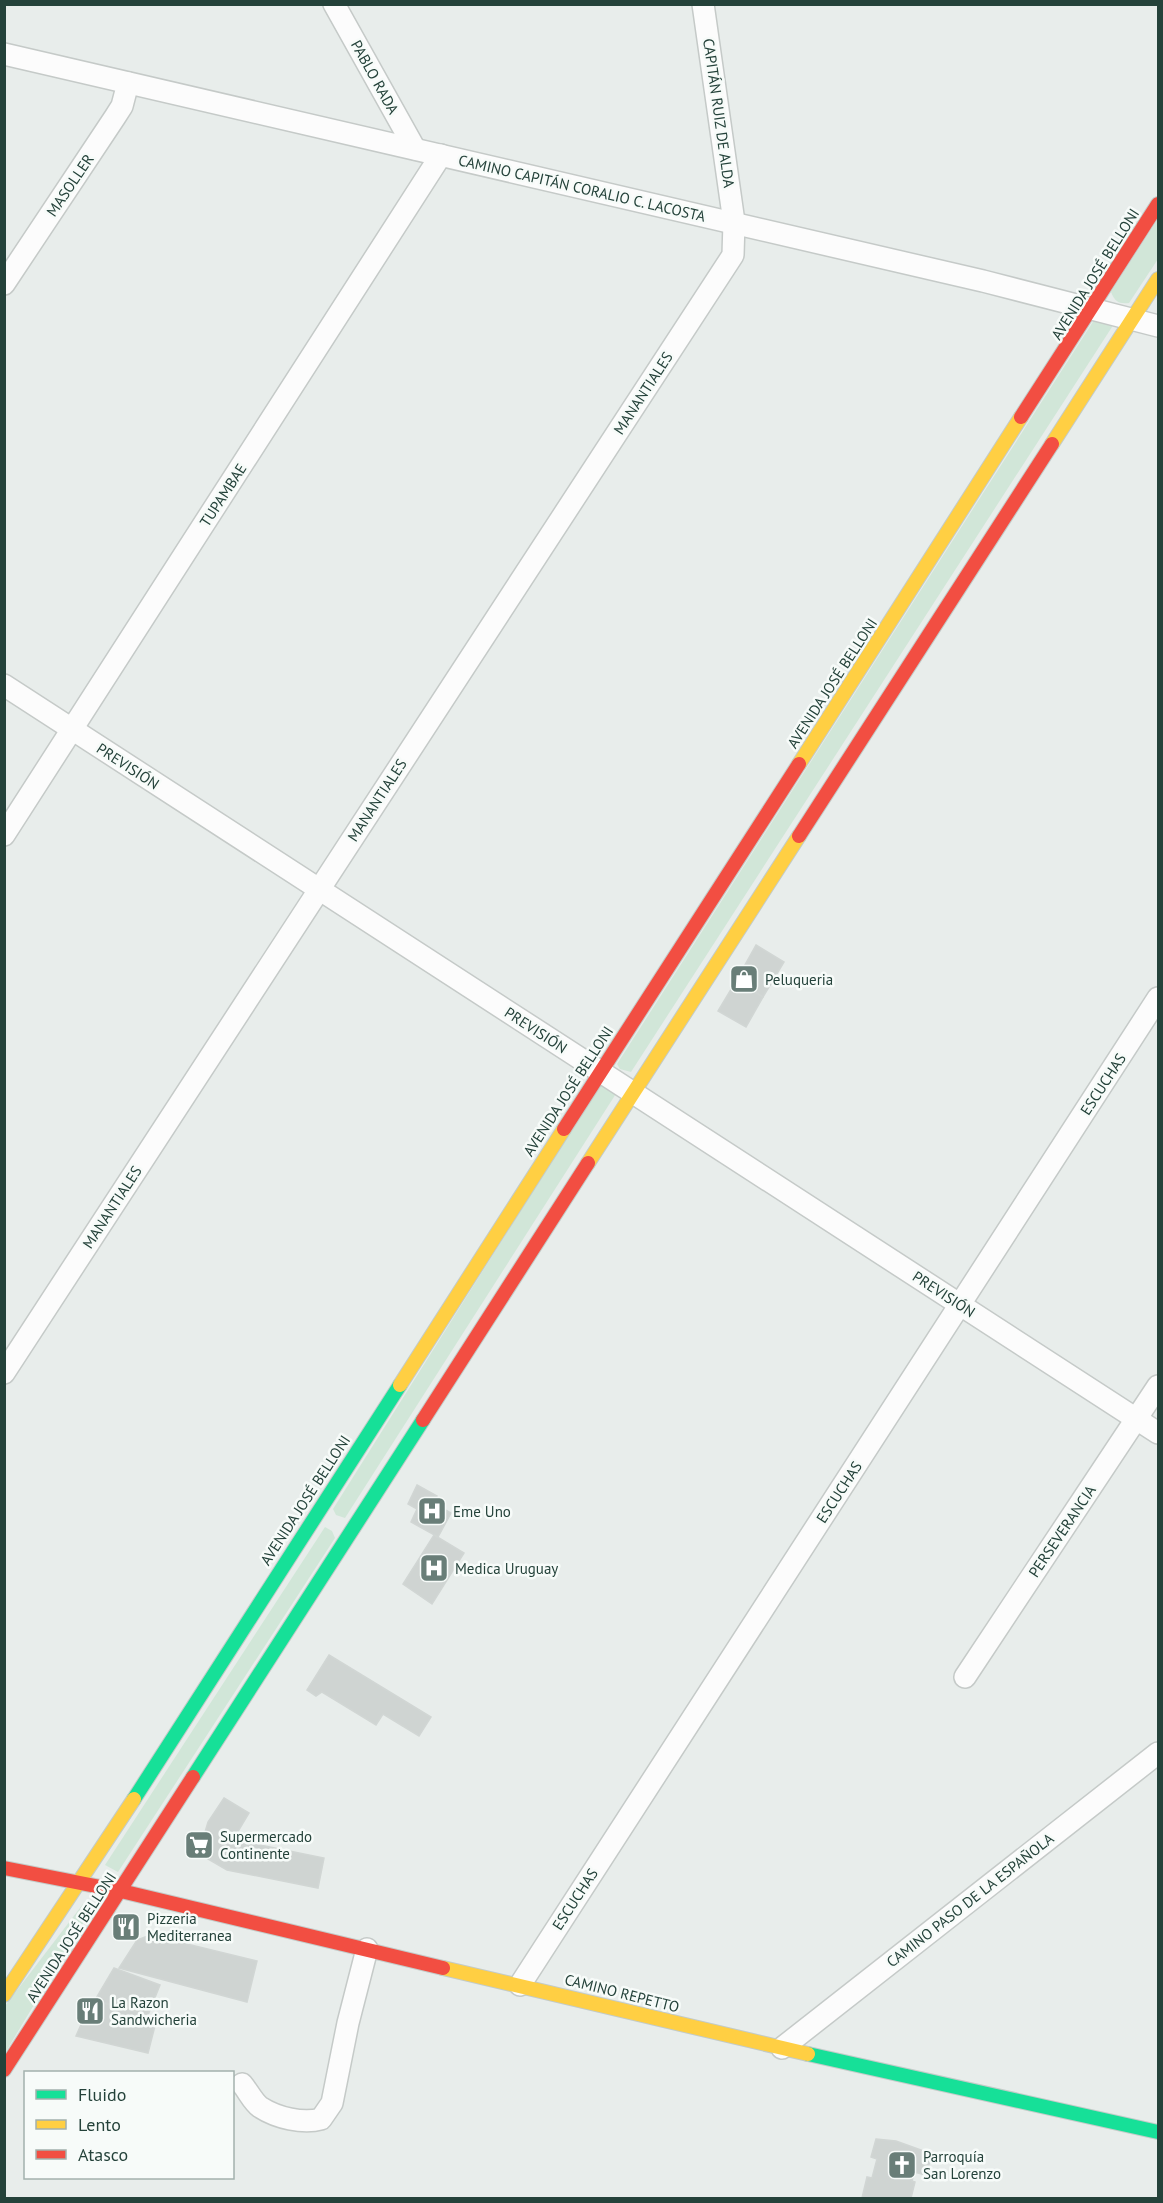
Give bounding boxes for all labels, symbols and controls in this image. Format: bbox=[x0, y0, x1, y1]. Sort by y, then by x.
street label: PABLO RADA bbox=[347, 37, 403, 117]
street label: CAPITÁN RUIZ DE ALDA bbox=[699, 37, 739, 189]
street label: MASOLLER bbox=[42, 150, 98, 220]
street label: CAMINO CAPITÁN CORALIO C. LACOSTA bbox=[457, 150, 708, 226]
street label: AVENIDA JOSÉ BELLONI bbox=[1047, 205, 1143, 343]
street label: MANANTIALES bbox=[609, 348, 677, 438]
street label: TUPAMBAE bbox=[195, 460, 251, 530]
street label: AVENIDA JOSÉ BELLONI bbox=[783, 614, 881, 752]
street label: PREVISIÓN bbox=[93, 739, 163, 793]
street label: MANANTIALES bbox=[343, 755, 411, 845]
shop icon: Peluqueria bbox=[728, 963, 760, 995]
place label: Peluqueria bbox=[765, 970, 833, 989]
street label: PREVISIÓN bbox=[501, 1003, 571, 1057]
street label: AVENIDA JOSÉ BELLONI bbox=[519, 1022, 617, 1160]
street label: ESCUCHAS bbox=[1076, 1050, 1130, 1118]
street label: MANANTIALES bbox=[78, 1162, 146, 1252]
street label: PREVISIÓN bbox=[909, 1267, 979, 1321]
street label: AVENIDA JOSÉ BELLONI bbox=[256, 1431, 354, 1569]
street label: ESCUCHAS bbox=[812, 1458, 866, 1526]
street label: PERSEVERANCIA bbox=[1024, 1481, 1100, 1581]
hospital icon: Eme Uno bbox=[416, 1495, 448, 1527]
place label: Eme Uno bbox=[453, 1502, 511, 1521]
hospital icon: Medica Uruguay bbox=[418, 1552, 450, 1584]
place label: Medica Uruguay bbox=[455, 1559, 558, 1578]
place label: Supermercado Continente bbox=[220, 1827, 312, 1863]
supermarket icon: Supermercado Continente bbox=[183, 1829, 215, 1861]
street label: CAMINO PASO DE LA ESPAÑOLA bbox=[883, 1829, 1058, 1971]
street label: ESCUCHAS bbox=[548, 1865, 602, 1933]
street label: AVENIDA JOSÉ BELLONI bbox=[22, 1868, 120, 2006]
place label: Pizzeria Mediterranea bbox=[147, 1909, 232, 1945]
restaurant icon: Pizzeria Mediterranea bbox=[110, 1911, 142, 1943]
street label: CAMINO REPETTO bbox=[563, 1970, 681, 2016]
place label: La Razon Sandwicheria bbox=[111, 1993, 197, 2029]
restaurant icon: La Razon Sandwicheria bbox=[74, 1995, 106, 2027]
legend bbox=[24, 2071, 234, 2179]
text: Fluido bbox=[78, 2083, 126, 2106]
text: Lento bbox=[78, 2113, 121, 2136]
text: Atasco bbox=[78, 2143, 128, 2166]
place label: Parroquía San Lorenzo bbox=[923, 2147, 1001, 2183]
church icon: Parroquía San Lorenzo bbox=[886, 2149, 918, 2181]

